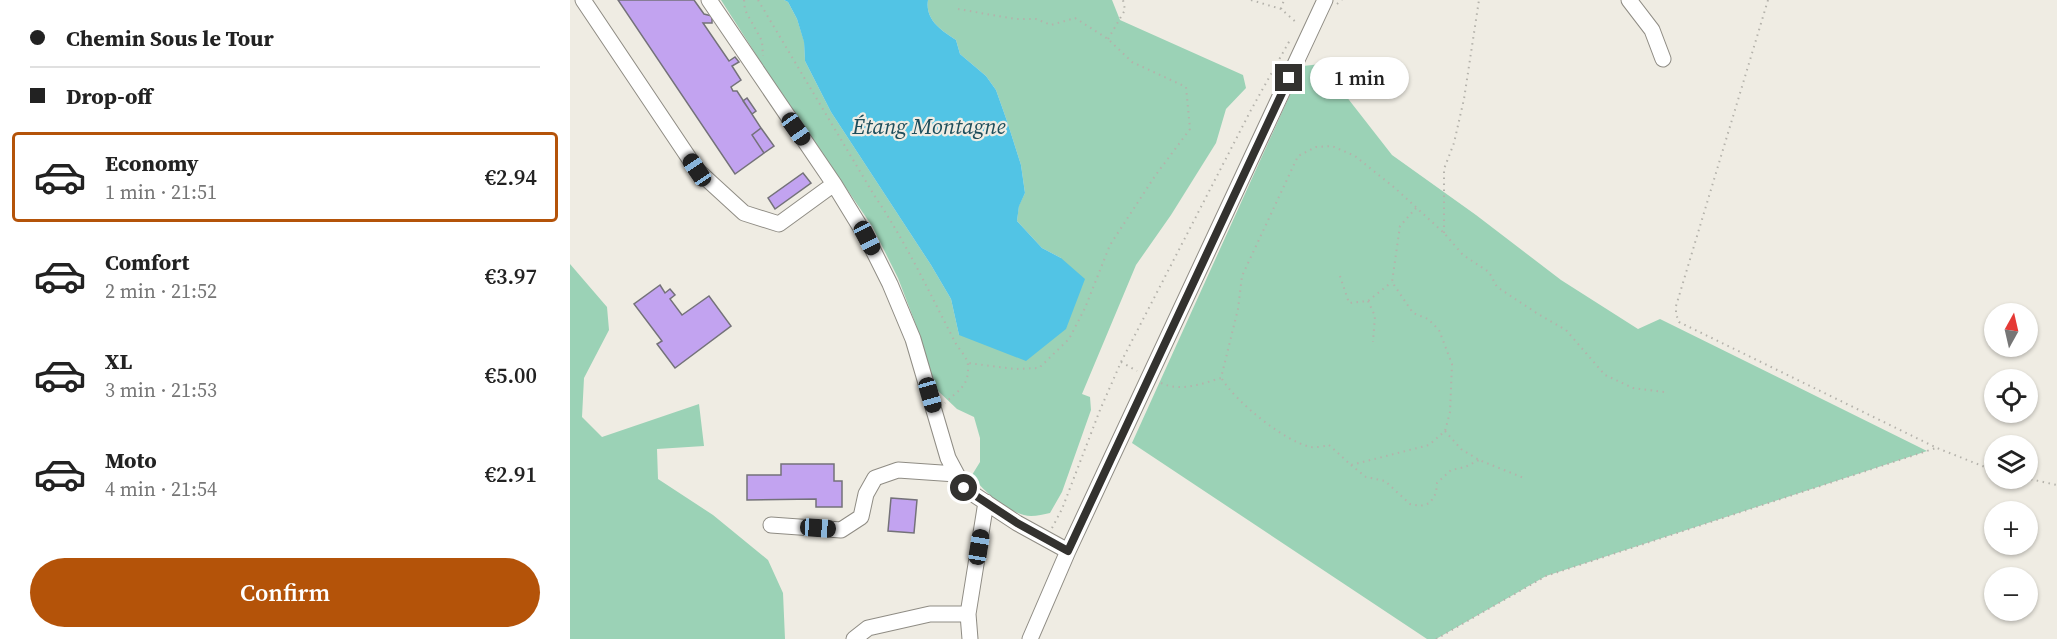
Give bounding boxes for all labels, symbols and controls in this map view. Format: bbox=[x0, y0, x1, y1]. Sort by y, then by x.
text: Chemin Sous le Tour bbox=[66, 23, 274, 53]
callout: 1 min bbox=[1310, 57, 1409, 99]
route end bbox=[1275, 64, 1302, 91]
text: 1 min bbox=[1334, 64, 1385, 92]
text: Drop-off bbox=[66, 81, 152, 111]
car bbox=[778, 109, 814, 149]
water label: Étang Montagne bbox=[851, 111, 1006, 141]
text: Economy bbox=[105, 148, 199, 178]
icon: car bbox=[33, 150, 87, 204]
car bbox=[679, 150, 715, 190]
text: €2.94 bbox=[485, 162, 537, 192]
text: 1 min · 21:51 bbox=[105, 178, 217, 206]
car bbox=[851, 218, 883, 258]
text: Comfort bbox=[105, 247, 189, 277]
icon: car bbox=[33, 249, 87, 303]
text: €3.97 bbox=[485, 261, 537, 291]
text: 2 min · 21:52 bbox=[105, 277, 217, 305]
north arrow bbox=[1984, 303, 2038, 357]
map controls bbox=[1984, 303, 2038, 621]
text: XL bbox=[105, 346, 132, 376]
icon: car bbox=[33, 348, 87, 402]
text: €5.00 bbox=[485, 360, 537, 390]
button: locate bbox=[1984, 369, 2038, 423]
car bbox=[916, 375, 944, 415]
text: 3 min · 21:53 bbox=[105, 376, 217, 404]
button: layers bbox=[1984, 435, 2038, 489]
text: Moto bbox=[105, 445, 157, 475]
icon: car bbox=[33, 447, 87, 501]
text: €2.91 bbox=[485, 459, 537, 489]
route start bbox=[950, 474, 977, 501]
text: 4 min · 21:54 bbox=[105, 475, 217, 503]
button: + bbox=[1984, 501, 2038, 555]
car bbox=[799, 518, 837, 538]
car bbox=[967, 528, 991, 566]
button: Confirm bbox=[30, 558, 540, 627]
button: − bbox=[1984, 567, 2038, 621]

